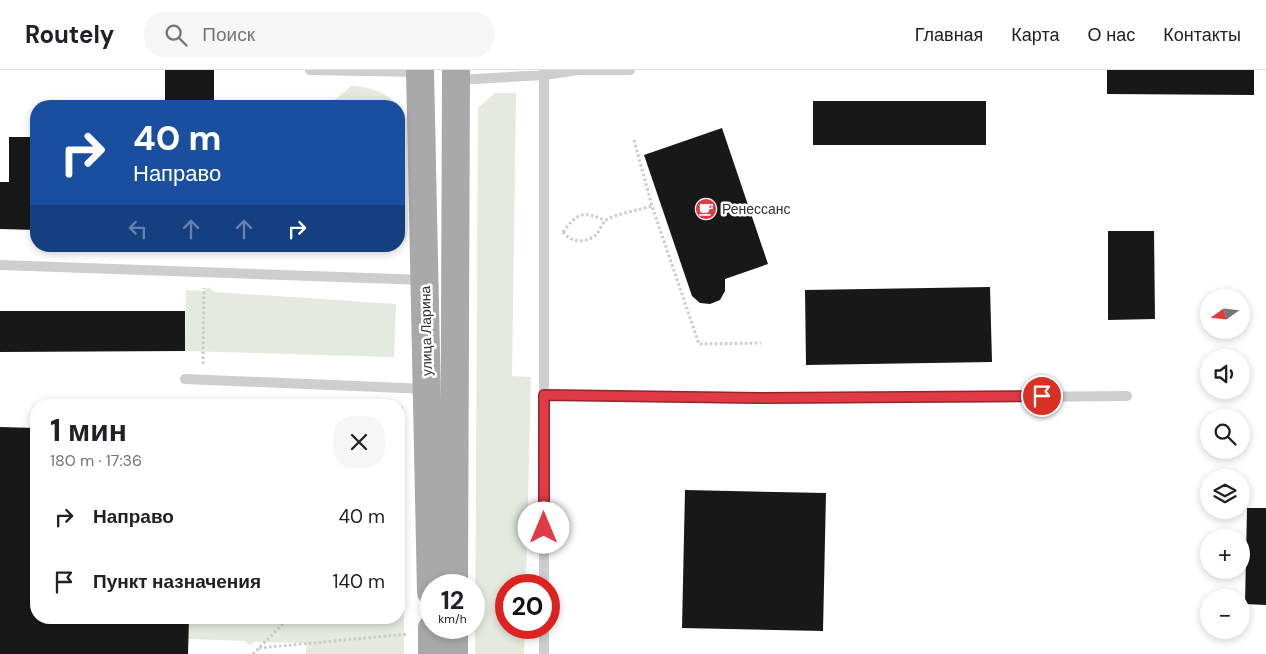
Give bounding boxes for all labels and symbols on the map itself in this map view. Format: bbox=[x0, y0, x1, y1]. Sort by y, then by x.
cafe icon: Ренессанс bbox=[694, 197, 718, 221]
place label: Ренессанс bbox=[722, 200, 791, 218]
street label: улица Ларина bbox=[416, 285, 436, 376]
north arrow bbox=[1200, 289, 1250, 339]
pin bbox=[1021, 375, 1063, 417]
position arrow bbox=[517, 501, 569, 553]
speed limit sign: 20 bbox=[495, 574, 560, 639]

